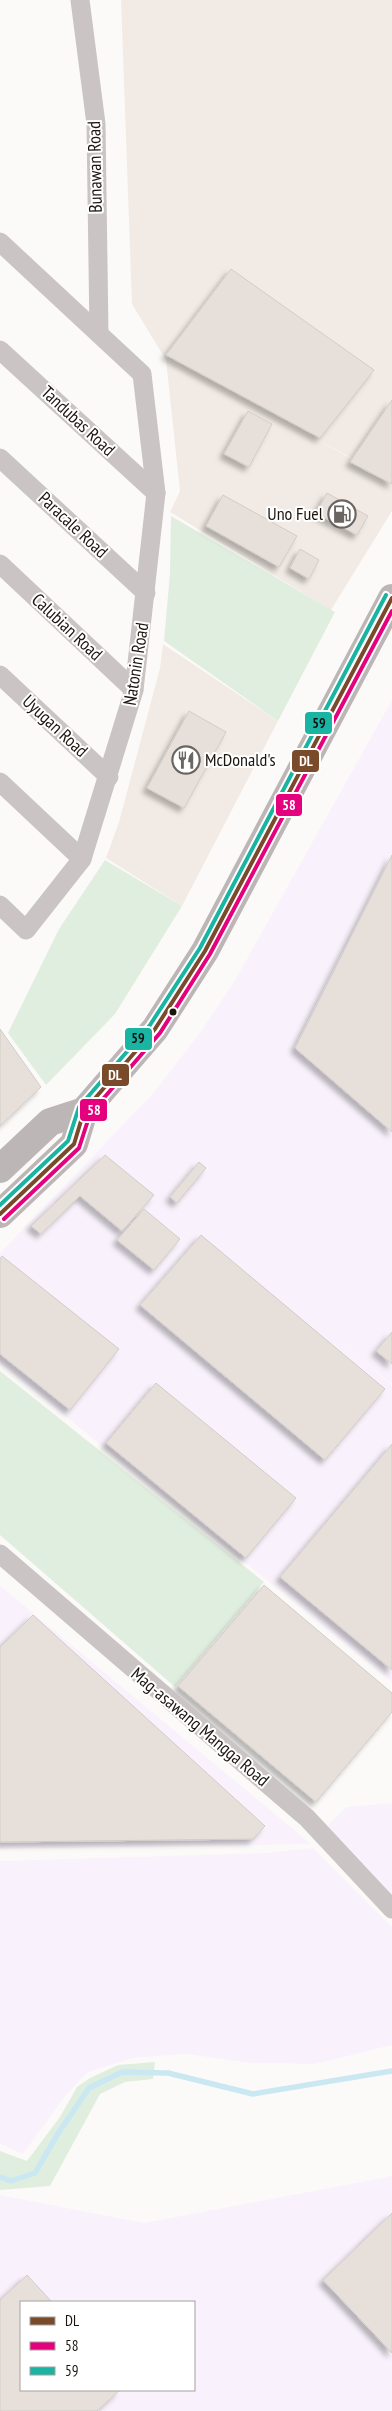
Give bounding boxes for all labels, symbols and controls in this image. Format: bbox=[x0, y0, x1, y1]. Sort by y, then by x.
street label: Bunawan Road bbox=[82, 121, 107, 213]
street label: Tandubas Road bbox=[37, 381, 120, 461]
street label: Paracale Road bbox=[34, 487, 113, 563]
fuel station icon: Uno Fuel bbox=[327, 499, 357, 529]
place label: Uno Fuel bbox=[267, 502, 324, 525]
street label: Calubian Road bbox=[27, 588, 108, 665]
street label: Natonin Road bbox=[118, 621, 153, 707]
street label: Uyugan Road bbox=[18, 689, 93, 762]
line badge: 59 bbox=[304, 711, 333, 735]
text: 59 bbox=[312, 714, 326, 732]
restaurant icon: McDonald's bbox=[171, 745, 201, 775]
place label: McDonald's bbox=[205, 748, 276, 771]
line badge: DL bbox=[291, 749, 320, 773]
text: DL bbox=[299, 752, 313, 770]
line badge: 58 bbox=[275, 793, 303, 817]
text: 58 bbox=[282, 796, 296, 814]
unlabelled marker bbox=[168, 1007, 178, 1017]
line badge: 59 bbox=[124, 1027, 153, 1051]
text: 59 bbox=[131, 1029, 145, 1047]
line badge: DL bbox=[101, 1063, 130, 1087]
text: DL bbox=[108, 1066, 122, 1084]
line badge: 58 bbox=[79, 1098, 108, 1122]
text: 58 bbox=[87, 1101, 101, 1119]
street label: Mag-asawang Mangga Road bbox=[127, 1662, 274, 1791]
legend bbox=[20, 2301, 195, 2391]
text: DL bbox=[65, 2311, 80, 2330]
text: 58 bbox=[65, 2336, 79, 2355]
text: 59 bbox=[65, 2361, 79, 2380]

